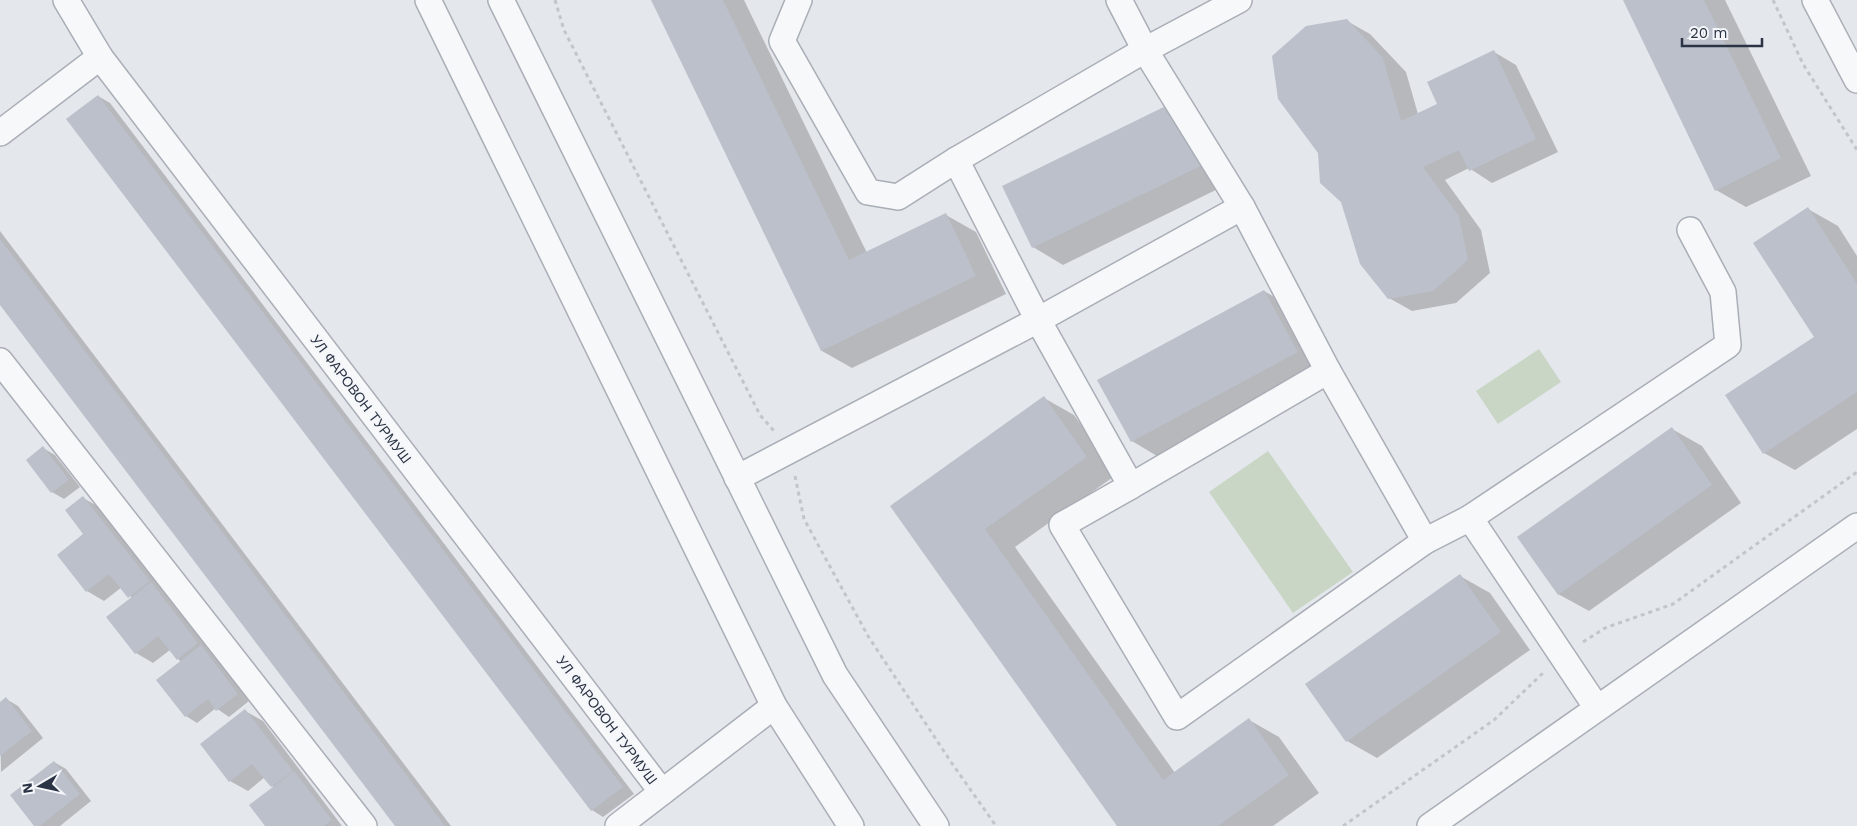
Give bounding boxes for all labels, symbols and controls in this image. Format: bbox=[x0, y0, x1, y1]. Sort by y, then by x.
scale bar bbox=[1682, 15, 1762, 47]
text: 20 m bbox=[1690, 24, 1728, 42]
street label: УЛ ФАРОВОН ТУРМУШ bbox=[307, 332, 415, 466]
street label: УЛ ФАРОВОН ТУРМУШ bbox=[553, 653, 661, 787]
north arrow bbox=[15, 761, 65, 811]
text: N bbox=[18, 782, 36, 794]

